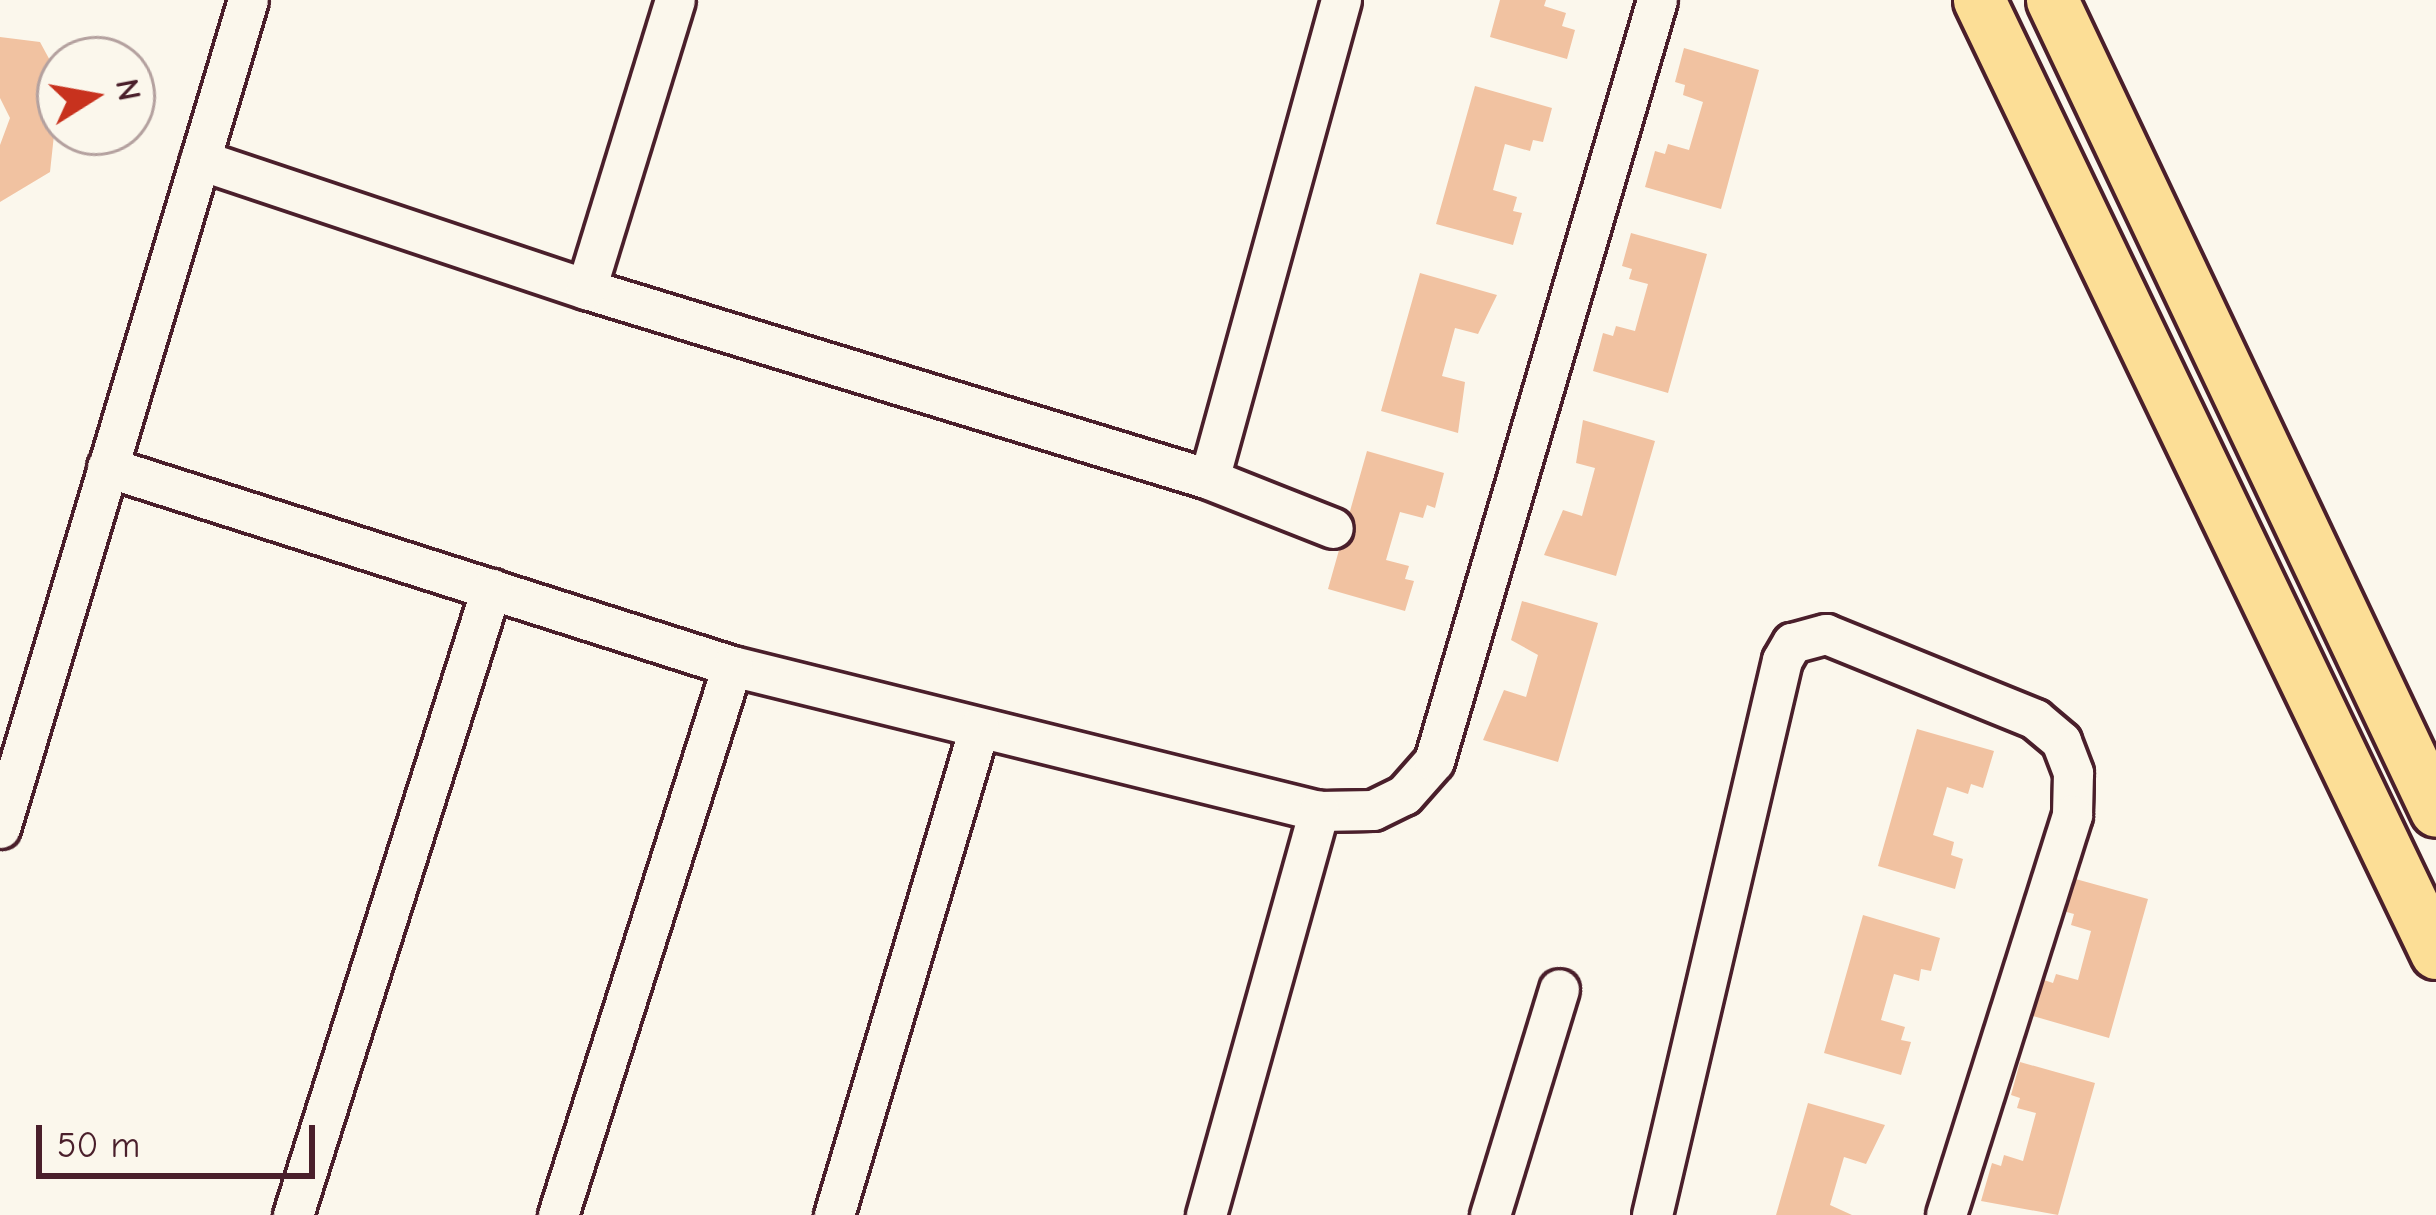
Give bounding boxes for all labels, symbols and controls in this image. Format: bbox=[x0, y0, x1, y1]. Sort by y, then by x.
north arrow bbox=[36, 36, 156, 156]
text: N bbox=[108, 76, 149, 104]
scale bar bbox=[42, 1101, 321, 1175]
text: 50 m bbox=[57, 1125, 140, 1166]

